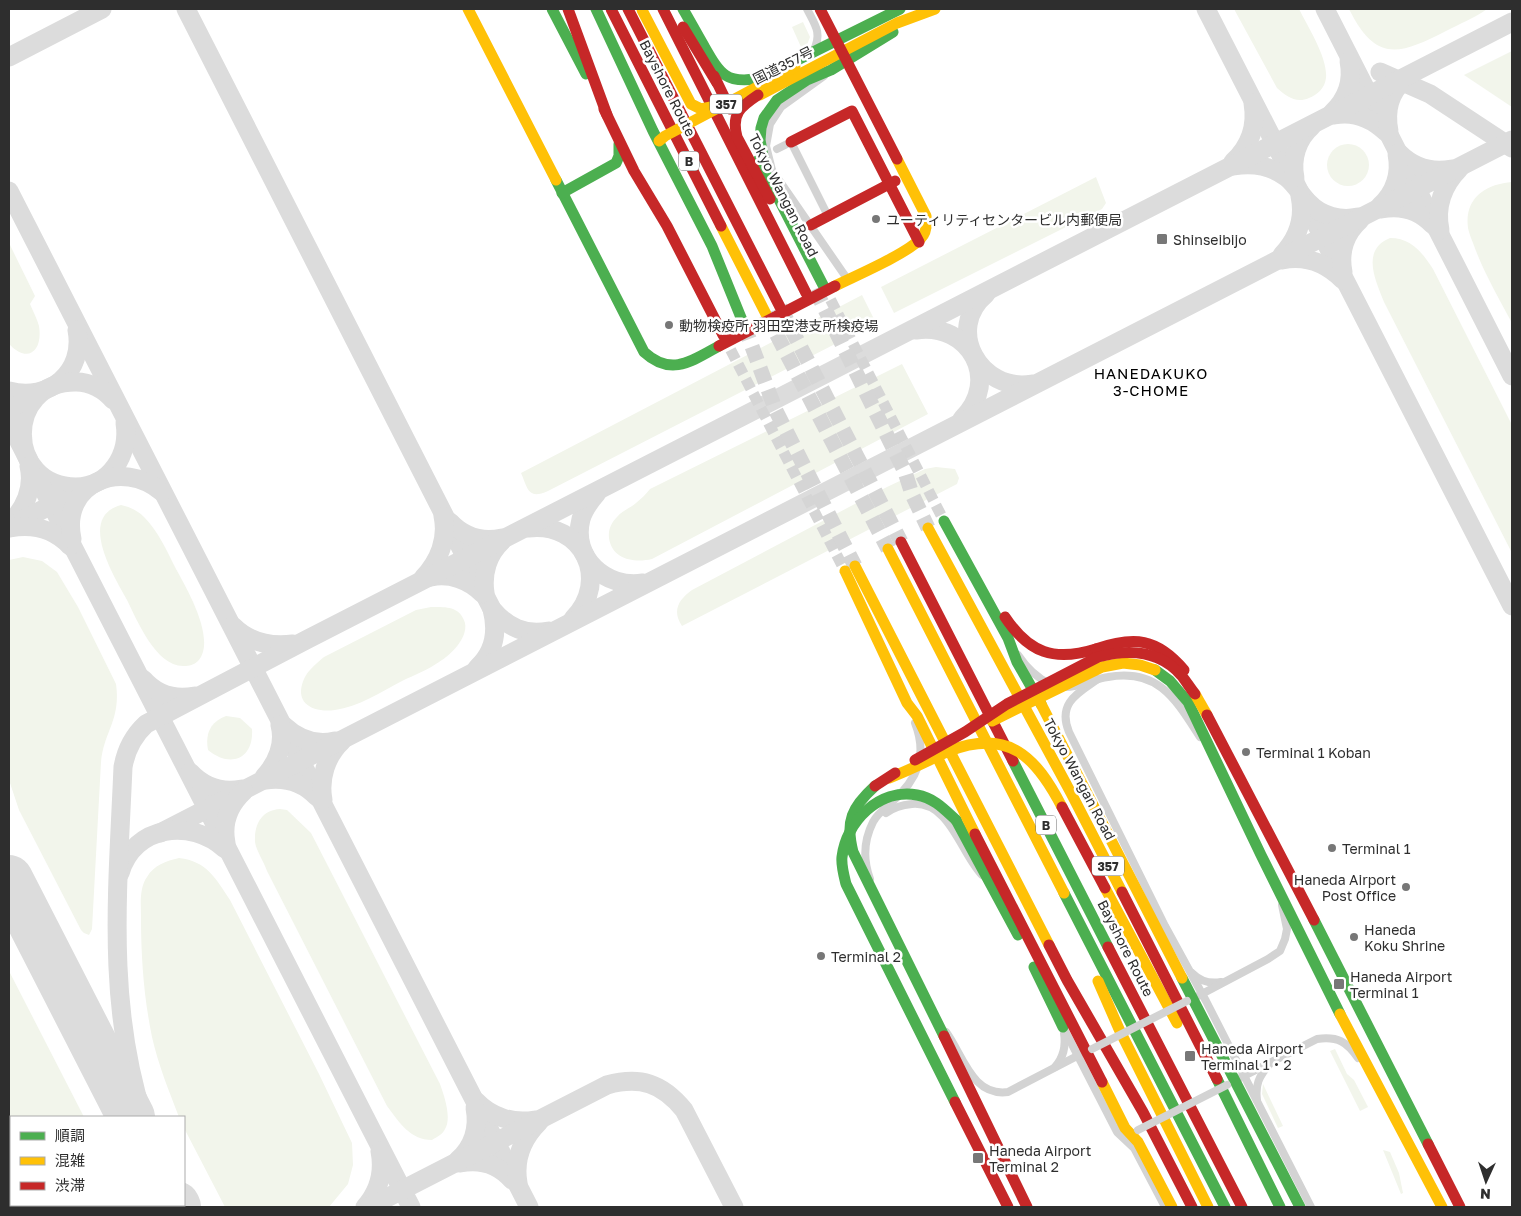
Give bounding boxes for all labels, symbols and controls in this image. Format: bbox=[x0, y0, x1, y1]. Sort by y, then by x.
street label: Bayshore Route bbox=[636, 37, 700, 139]
street label: 国道357号 bbox=[750, 43, 816, 87]
road number: 357 bbox=[710, 95, 742, 114]
street label: Tokyo Wangan Road bbox=[746, 131, 822, 259]
road number: B bbox=[679, 152, 699, 170]
place label: ユーティリティセンタービル内郵便局 bbox=[886, 211, 1122, 228]
marker: ユーティリティセンタービル内郵便局 bbox=[870, 213, 882, 225]
place label: Shinseibijo bbox=[1173, 231, 1247, 248]
marker: Shinseibijo bbox=[1155, 232, 1169, 246]
place label: 動物検疫所 羽田空港支所検疫場 bbox=[679, 317, 879, 334]
marker: 動物検疫所 羽田空港支所検疫場 bbox=[663, 319, 675, 331]
district label: HANEDAKUKO 3-CHOME bbox=[1094, 364, 1208, 399]
street label: Tokyo Wangan Road bbox=[1041, 715, 1119, 843]
place label: Terminal 1 Koban bbox=[1256, 744, 1371, 761]
marker: Terminal 1 Koban bbox=[1240, 746, 1252, 758]
road number: B bbox=[1036, 816, 1056, 834]
place label: Terminal 1 bbox=[1342, 840, 1411, 857]
marker: Terminal 1 bbox=[1326, 842, 1338, 854]
road number: 357 bbox=[1092, 856, 1124, 876]
place label: Haneda Airport Post Office bbox=[1294, 871, 1396, 904]
marker: Haneda Airport Post Office bbox=[1400, 881, 1412, 893]
street label: Bayshore Route bbox=[1094, 897, 1158, 999]
place label: Haneda Koku Shrine bbox=[1364, 921, 1445, 954]
marker: Haneda Koku Shrine bbox=[1348, 931, 1360, 943]
place label: Terminal 2 bbox=[831, 948, 901, 965]
marker: Terminal 2 bbox=[815, 950, 827, 962]
place label: Haneda Airport Terminal 1 bbox=[1350, 968, 1452, 1001]
marker: Haneda Airport Terminal 1 bbox=[1332, 977, 1346, 991]
place label: Haneda Airport Terminal 1・2 bbox=[1201, 1040, 1303, 1073]
marker: Haneda Airport Terminal 1・2 bbox=[1183, 1049, 1197, 1063]
legend bbox=[10, 1116, 185, 1206]
text: 順調 bbox=[55, 1126, 85, 1144]
place label: Haneda Airport Terminal 2 bbox=[989, 1142, 1091, 1175]
text: 混雑 bbox=[55, 1151, 85, 1169]
marker: Haneda Airport Terminal 2 bbox=[971, 1151, 985, 1165]
north arrow bbox=[1461, 1156, 1511, 1206]
text: 渋滞 bbox=[55, 1176, 85, 1194]
text: N bbox=[1480, 1186, 1491, 1203]

